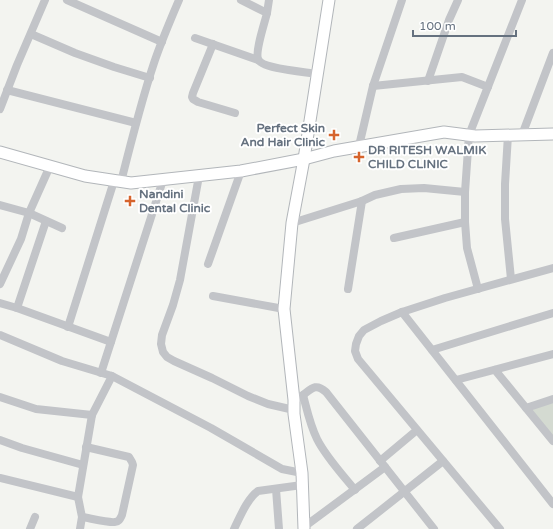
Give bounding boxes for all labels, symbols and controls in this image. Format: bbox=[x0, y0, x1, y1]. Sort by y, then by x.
scale bar bbox=[413, 12, 516, 38]
text: 100 m bbox=[419, 19, 456, 33]
place label: Perfect Skin And Hair Clinic bbox=[241, 121, 326, 149]
marker: Perfect Skin And Hair Clinic bbox=[328, 129, 340, 141]
place label: DR RITESH WALMIK CHILD CLINIC bbox=[368, 143, 486, 171]
marker: DR RITESH WALMIK CHILD CLINIC bbox=[353, 151, 365, 163]
place label: Nandini Dental Clinic bbox=[139, 187, 211, 215]
marker: Nandini Dental Clinic bbox=[124, 195, 136, 207]

